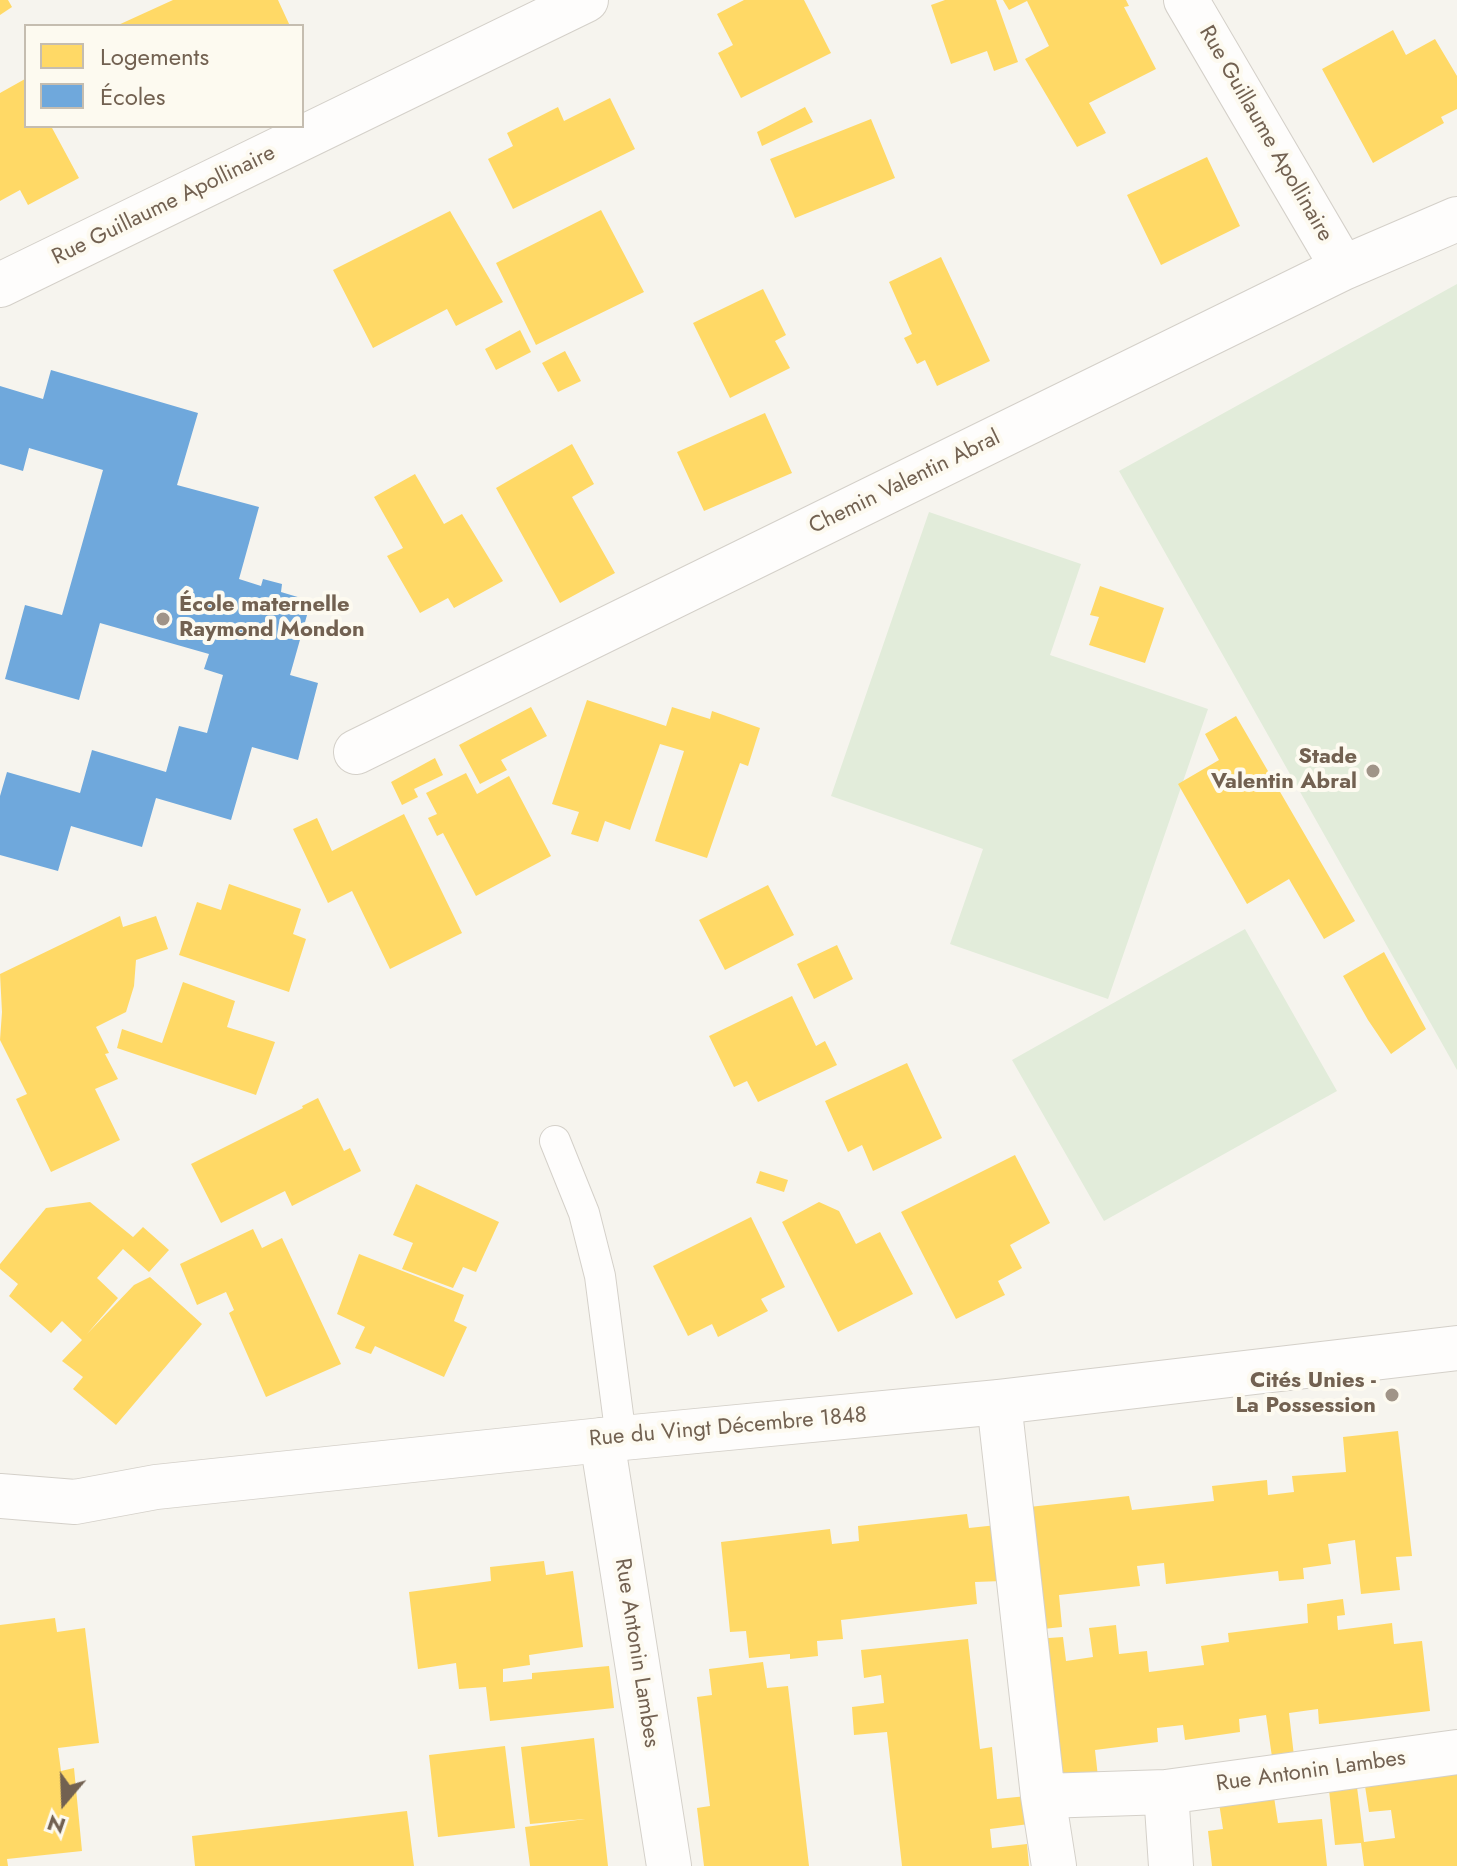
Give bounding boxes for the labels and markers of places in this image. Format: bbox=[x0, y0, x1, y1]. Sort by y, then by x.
place label: École maternelle Raymond Mondon bbox=[179, 593, 365, 644]
marker: École maternelle Raymond Mondon bbox=[154, 610, 172, 628]
place label: Stade Valentin Abral bbox=[1211, 745, 1357, 796]
marker: Stade Valentin Abral bbox=[1364, 762, 1382, 780]
place label: Cités Unies - La Possession bbox=[1235, 1369, 1376, 1420]
marker: Cités Unies - La Possession bbox=[1383, 1386, 1401, 1404]

